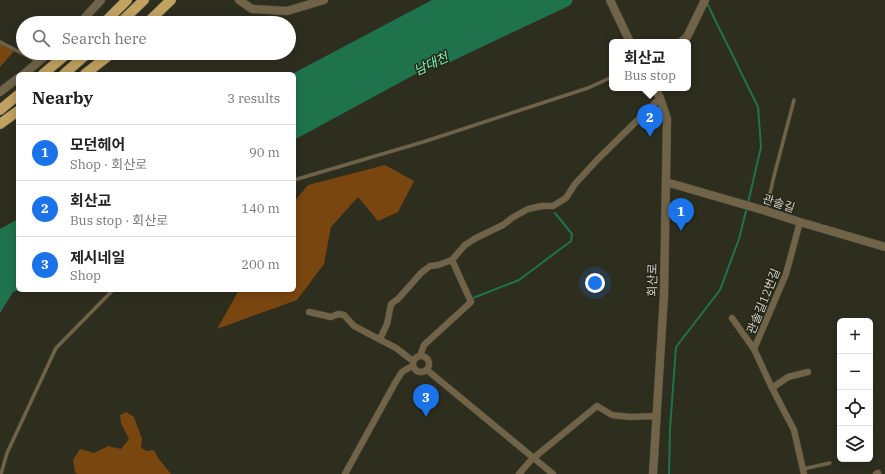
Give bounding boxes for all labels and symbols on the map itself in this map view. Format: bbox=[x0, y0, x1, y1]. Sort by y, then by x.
water label: 남대천 bbox=[411, 48, 452, 79]
pin: 2 bbox=[637, 104, 663, 137]
street label: 관솔길 bbox=[761, 191, 797, 215]
pin: 1 bbox=[668, 198, 694, 231]
street label: 회산로 bbox=[644, 263, 660, 297]
street label: 관솔길12번길 bbox=[743, 266, 783, 336]
your location bbox=[585, 273, 605, 293]
pin: 3 bbox=[413, 384, 439, 417]

